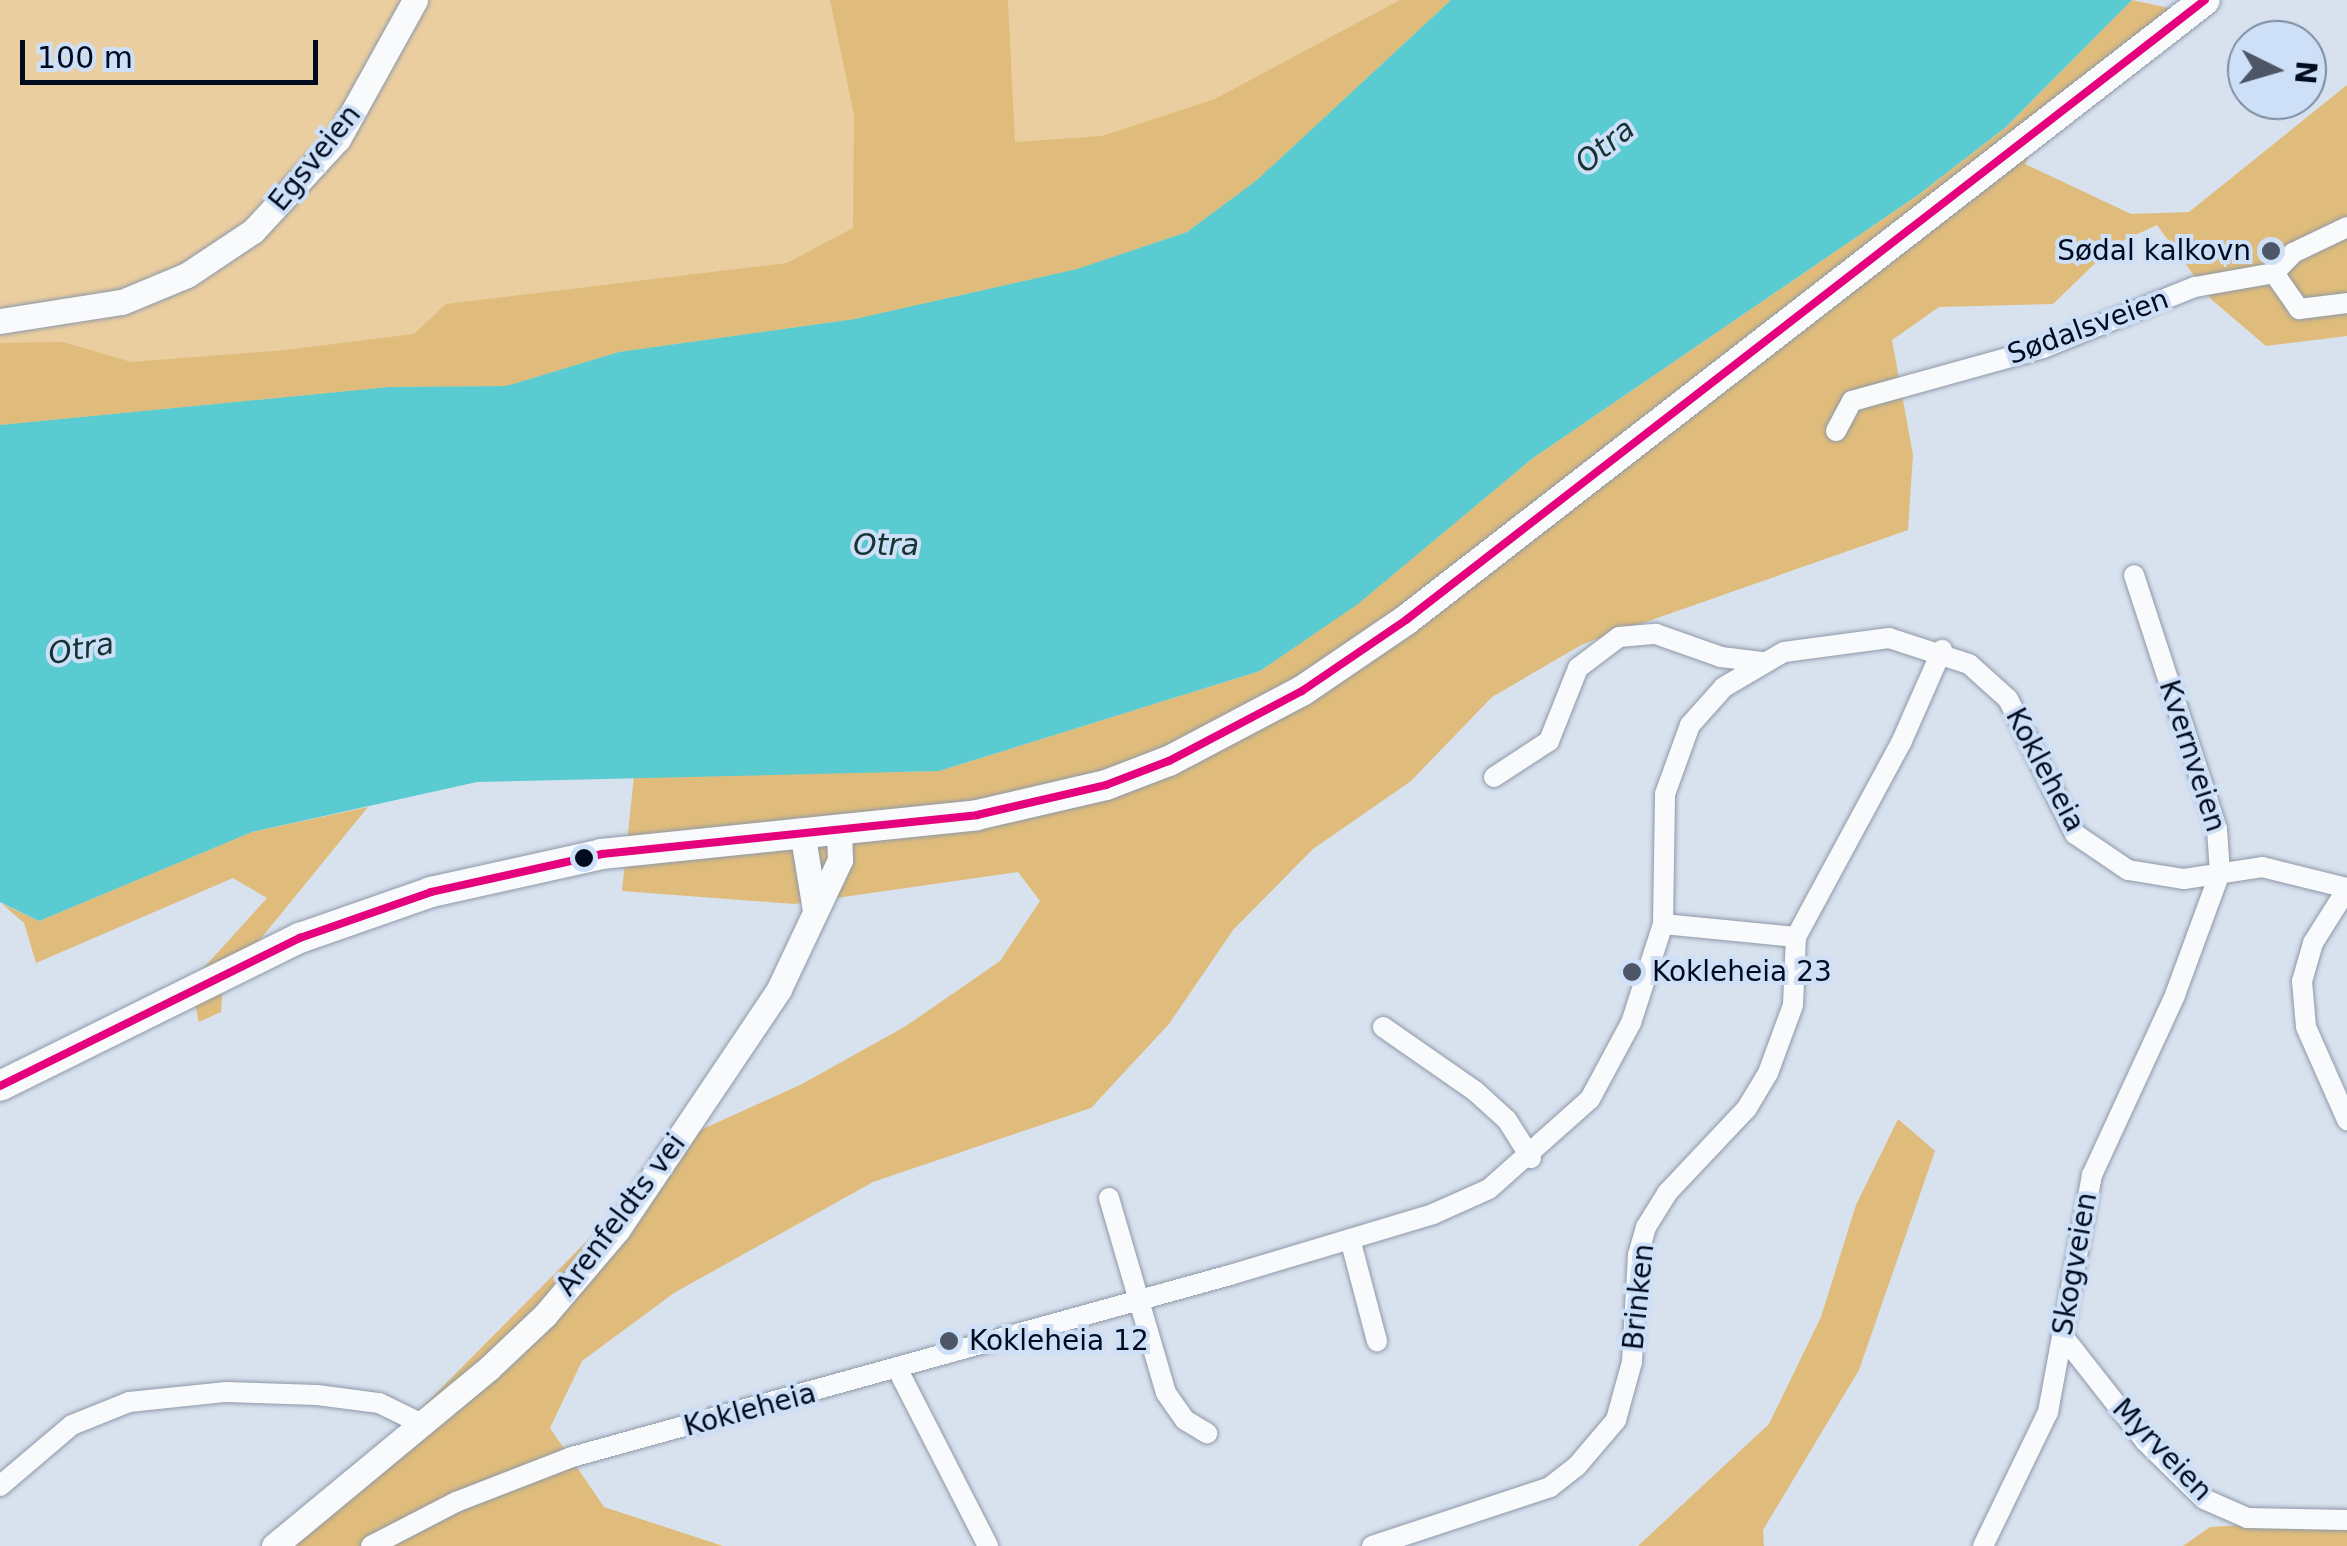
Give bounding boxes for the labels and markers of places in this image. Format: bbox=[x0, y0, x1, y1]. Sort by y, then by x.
place label: Sødal kalkovn bbox=[2057, 234, 2251, 268]
marker: Sødal kalkovn bbox=[2260, 240, 2282, 262]
unlabelled marker bbox=[574, 848, 594, 868]
place label: Kokleheia 23 bbox=[1652, 955, 1832, 989]
marker: Kokleheia 23 bbox=[1621, 961, 1643, 983]
place label: Kokleheia 12 bbox=[969, 1324, 1149, 1358]
marker: Kokleheia 12 bbox=[938, 1330, 960, 1352]

